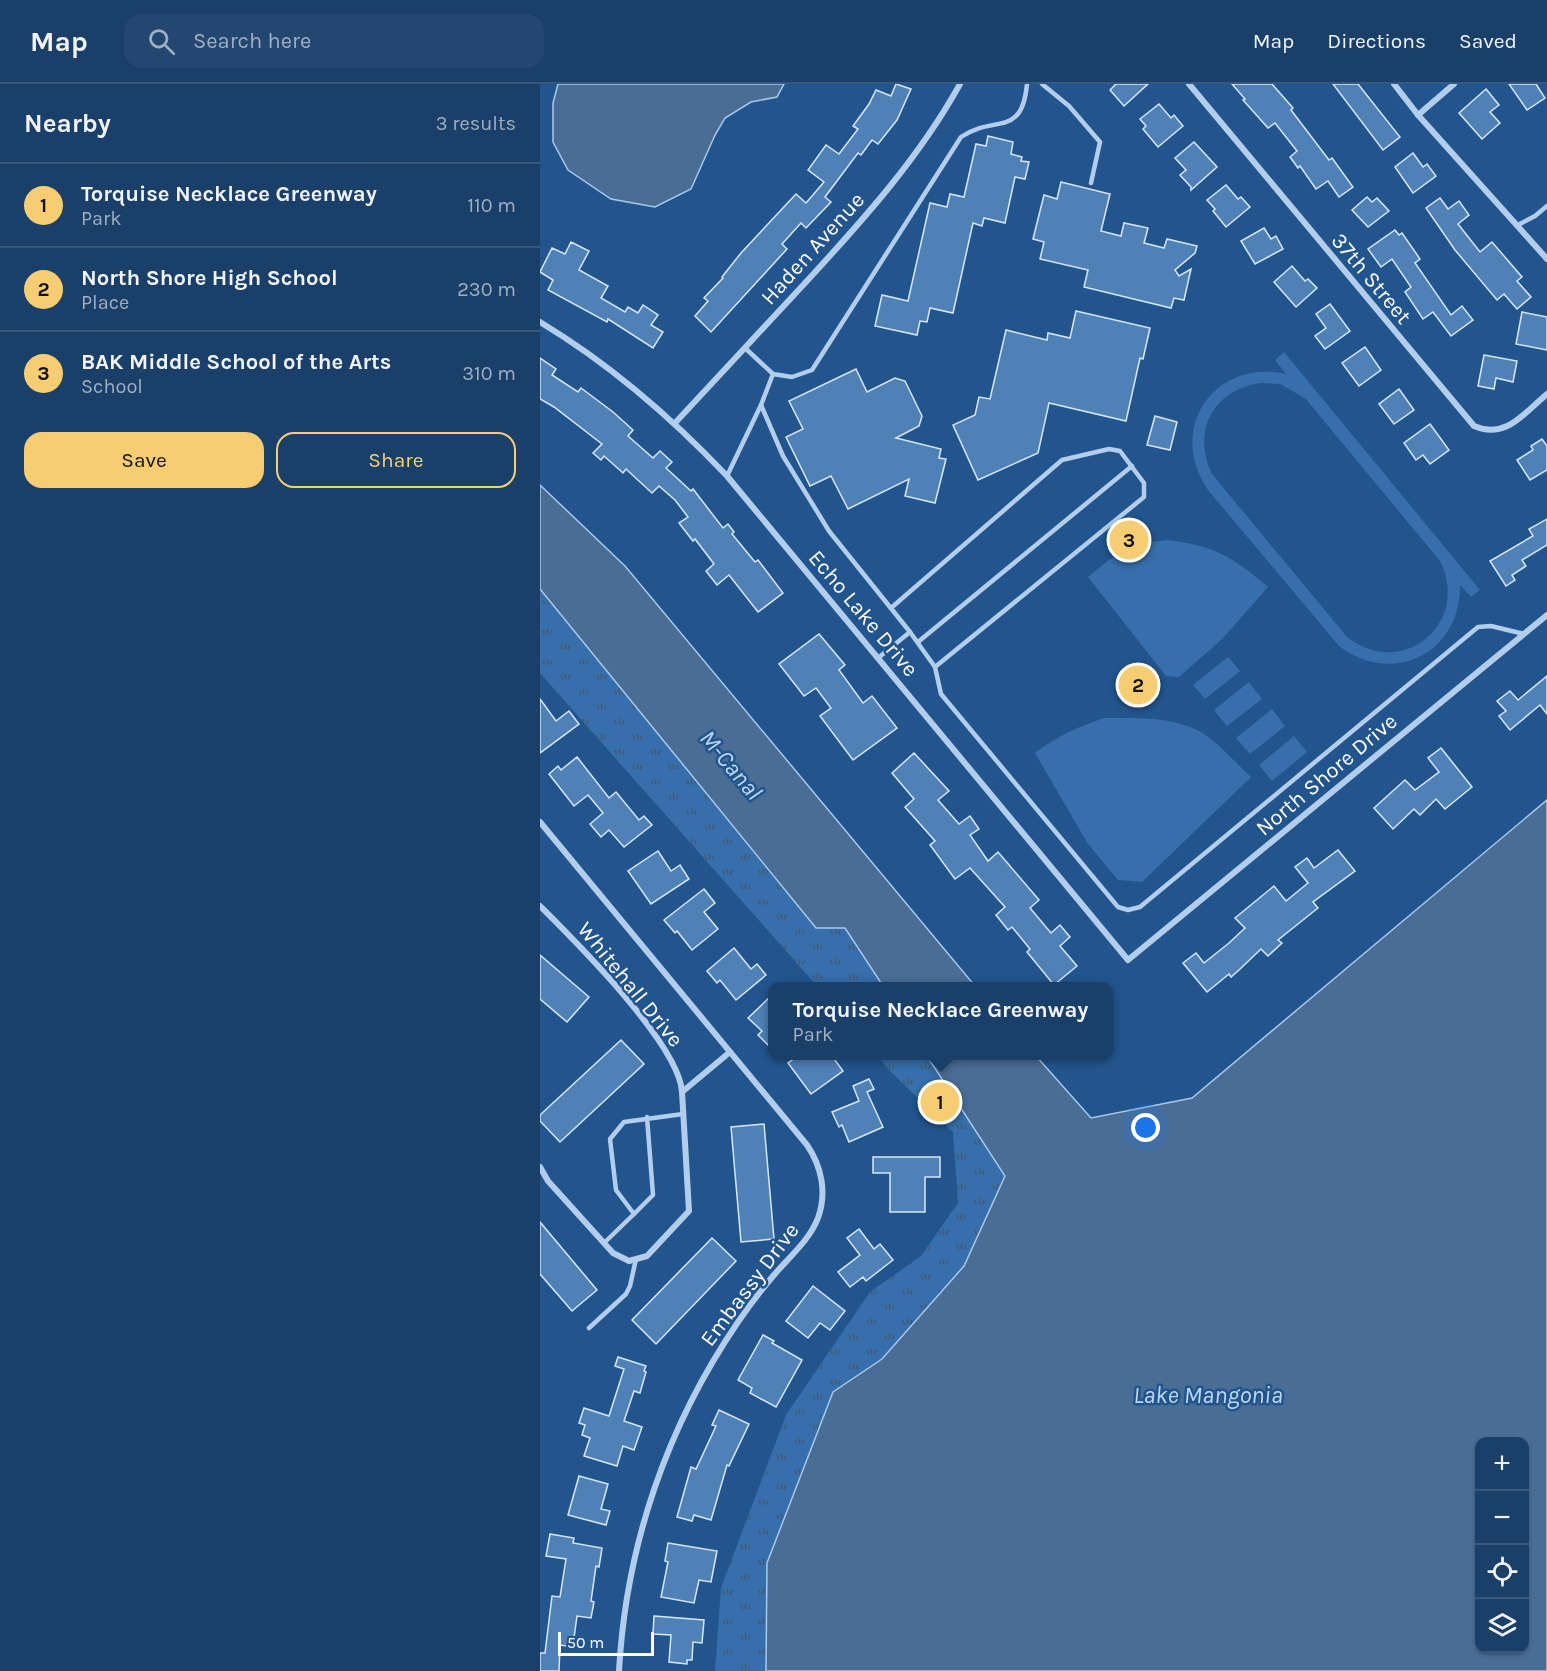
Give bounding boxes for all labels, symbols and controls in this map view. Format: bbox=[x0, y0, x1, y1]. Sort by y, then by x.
search box bbox=[124, 14, 544, 68]
text: Map bbox=[30, 25, 88, 58]
icon: search bbox=[145, 25, 178, 58]
text: Search here bbox=[193, 28, 311, 54]
text: Map bbox=[1253, 29, 1294, 53]
text: Directions bbox=[1327, 29, 1426, 53]
text: Saved bbox=[1459, 29, 1517, 53]
text: Nearby bbox=[24, 108, 111, 139]
text: 3 results bbox=[436, 112, 516, 135]
text: Torquise Necklace Greenway bbox=[81, 181, 377, 207]
street label: Haden Avenue bbox=[756, 187, 870, 310]
text: 1 bbox=[40, 194, 47, 217]
text: 110 m bbox=[467, 194, 516, 217]
text: Park bbox=[81, 207, 122, 230]
street label: 37th Street bbox=[1326, 228, 1417, 329]
text: North Shore High School bbox=[81, 265, 338, 291]
text: 2 bbox=[37, 278, 50, 301]
text: 230 m bbox=[457, 278, 516, 301]
text: Place bbox=[81, 291, 129, 314]
text: BAK Middle School of the Arts bbox=[81, 349, 391, 375]
text: 3 bbox=[37, 362, 50, 385]
text: 310 m bbox=[462, 362, 516, 385]
text: School bbox=[81, 375, 143, 398]
button: Save bbox=[24, 432, 264, 488]
button: Share bbox=[276, 432, 516, 488]
pin: 3 bbox=[1110, 518, 1148, 562]
street label: Echo Lake Drive bbox=[803, 545, 924, 682]
pin: 2 bbox=[1118, 662, 1158, 708]
street label: North Shore Drive bbox=[1251, 708, 1403, 841]
water label: M-Canal bbox=[694, 724, 768, 806]
street label: Whitehall Drive bbox=[572, 917, 689, 1052]
popup bbox=[768, 982, 1113, 1060]
text: Torquise Necklace Greenway bbox=[793, 997, 1088, 1023]
text: Park bbox=[793, 1023, 833, 1046]
pin: 1 bbox=[920, 1080, 960, 1124]
your location bbox=[1131, 1113, 1160, 1142]
street label: Embassy Drive bbox=[695, 1218, 805, 1351]
water label: Lake Mangonia bbox=[1133, 1381, 1283, 1409]
map controls bbox=[1475, 1437, 1529, 1653]
button: + bbox=[1475, 1437, 1529, 1491]
button: − bbox=[1475, 1491, 1529, 1545]
button: locate bbox=[1475, 1545, 1529, 1599]
button: layers bbox=[1475, 1599, 1529, 1653]
scale bar bbox=[558, 1629, 654, 1656]
text: 50 m bbox=[567, 1633, 604, 1652]

